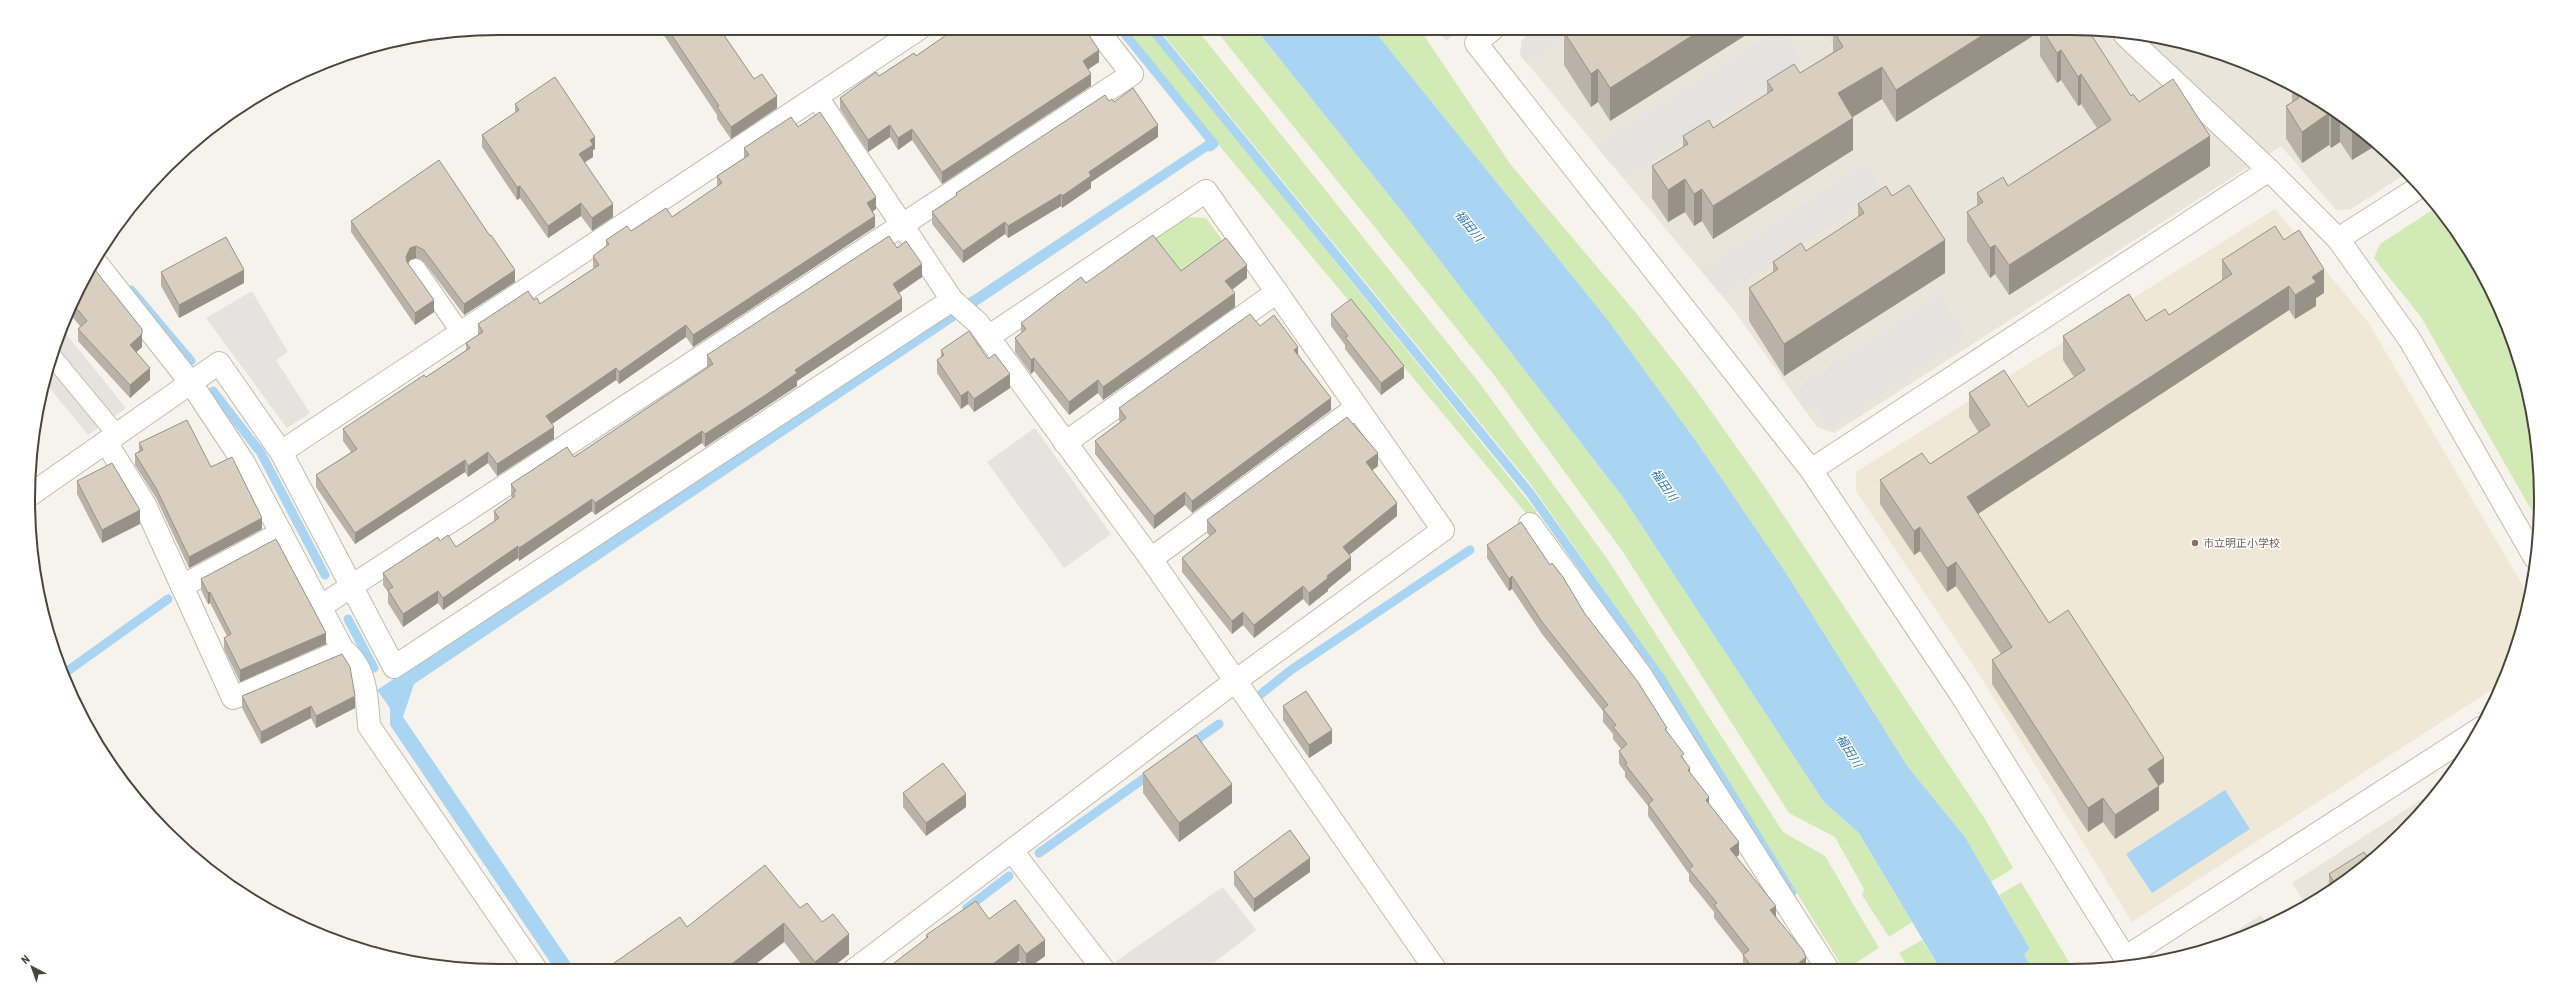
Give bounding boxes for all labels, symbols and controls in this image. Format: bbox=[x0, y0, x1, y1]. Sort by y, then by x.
water label: 福田川 bbox=[1452, 208, 1487, 246]
water label: 福田川 bbox=[1648, 466, 1681, 505]
place label: 市立明正小学校 bbox=[2203, 537, 2280, 550]
marker: 市立明正小学校 bbox=[2190, 538, 2200, 548]
water label: 福田川 bbox=[1834, 732, 1866, 772]
north arrow bbox=[12, 947, 52, 987]
text: N bbox=[19, 953, 33, 967]

